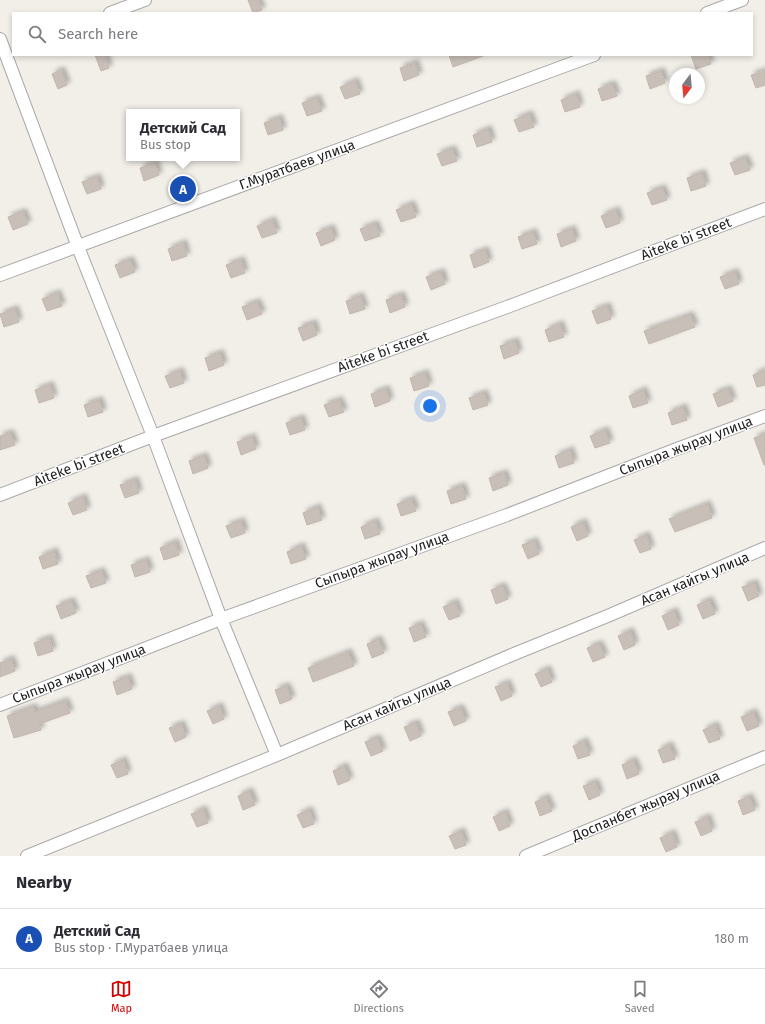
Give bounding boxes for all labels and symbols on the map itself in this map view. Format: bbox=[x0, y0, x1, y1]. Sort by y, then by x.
north arrow bbox=[669, 68, 705, 104]
street label: Г.Муратбаев улица bbox=[237, 136, 357, 194]
pin: A bbox=[170, 174, 196, 204]
street label: Aiteke bi street bbox=[638, 214, 735, 264]
street label: Aiteke bi street bbox=[335, 327, 432, 376]
your location bbox=[420, 396, 440, 416]
street label: Сыпыра жырау улица bbox=[617, 413, 755, 479]
street label: Aiteke bi street bbox=[31, 440, 128, 490]
street label: Сыпыра жырау улица bbox=[313, 528, 451, 592]
street label: Асан кайгы улица bbox=[638, 548, 752, 610]
street label: Сыпыра жырау улица bbox=[10, 641, 148, 707]
street label: Асан кайгы улица bbox=[340, 673, 454, 735]
street label: Доспанбет жырау улица bbox=[569, 767, 722, 845]

